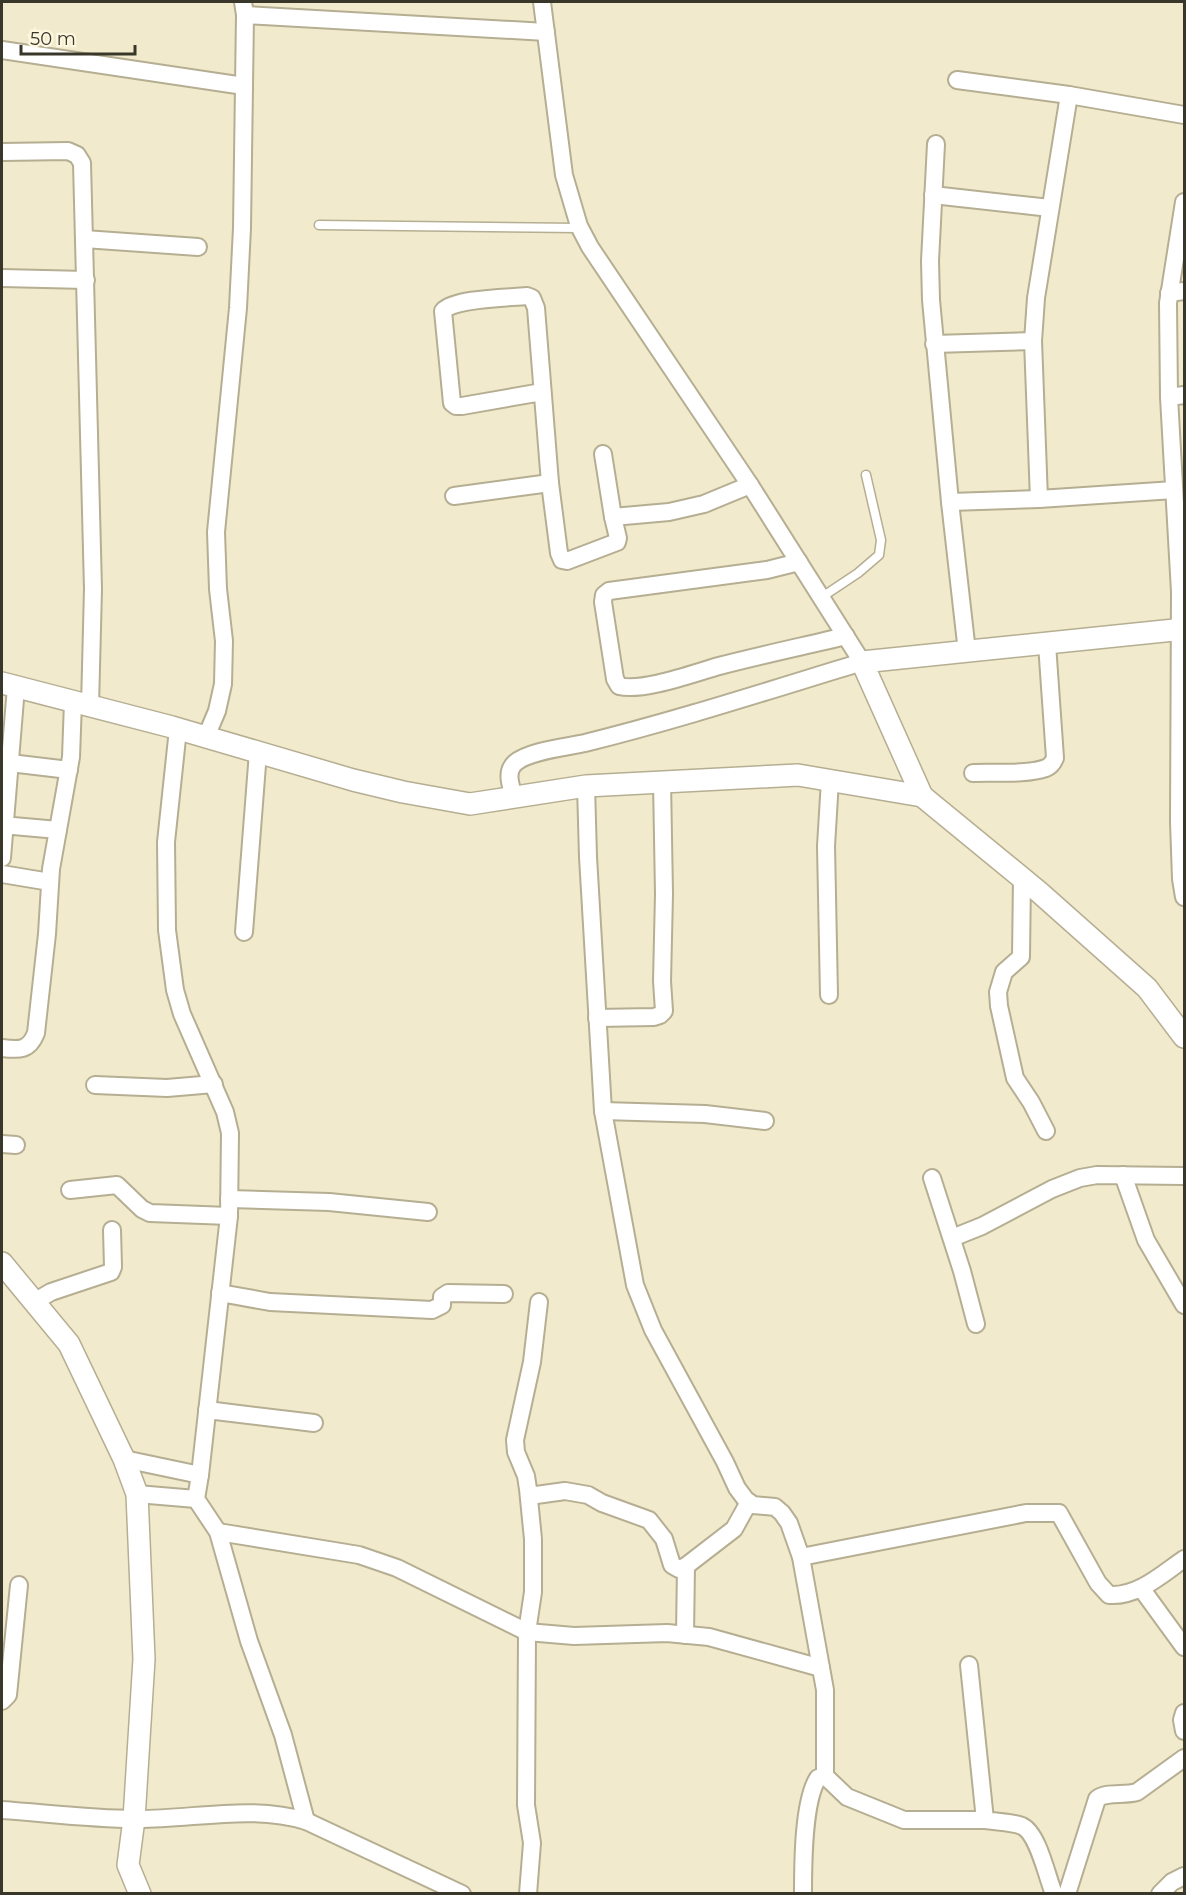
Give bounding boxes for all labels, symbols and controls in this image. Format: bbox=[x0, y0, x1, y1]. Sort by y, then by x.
scale bar bbox=[21, 18, 135, 56]
text: 50 m bbox=[30, 28, 76, 50]

